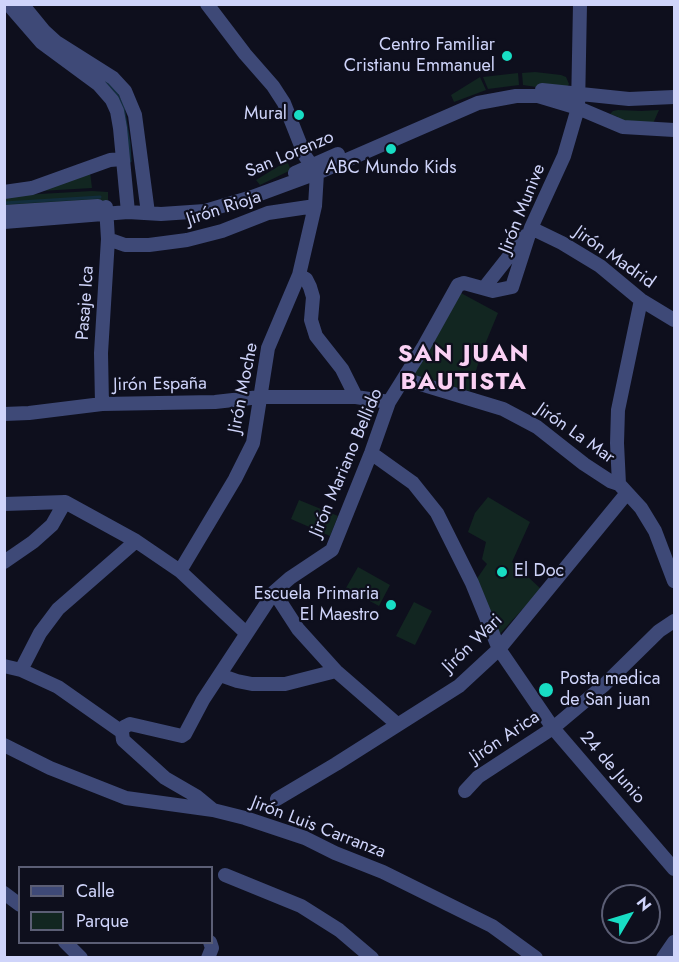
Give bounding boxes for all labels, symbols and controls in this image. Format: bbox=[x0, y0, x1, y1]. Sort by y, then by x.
place label: Centro Familiar Cristianu Emmanuel bbox=[344, 35, 495, 78]
marker: Centro Familiar Cristianu Emmanuel bbox=[500, 49, 514, 63]
place label: Mural bbox=[244, 104, 287, 126]
marker: Mural bbox=[292, 108, 306, 122]
street label: San Lorenzo bbox=[243, 127, 337, 183]
marker: ABC Mundo Kids bbox=[384, 142, 398, 156]
place label: ABC Mundo Kids bbox=[326, 158, 456, 180]
street label: Jirón Munive bbox=[495, 161, 551, 257]
street label: Jirón Rioja bbox=[184, 187, 264, 231]
street label: Jirón Madrid bbox=[569, 222, 659, 294]
street label: Pasaje Ica bbox=[73, 265, 99, 341]
street label: Jirón Moche bbox=[225, 341, 263, 435]
district label: SAN JUAN BAUTISTA bbox=[398, 341, 530, 397]
street label: Jirón España bbox=[113, 373, 207, 397]
street label: Jirón Mariano Bellido bbox=[306, 385, 388, 541]
street label: Jirón La Mar bbox=[531, 399, 619, 469]
place label: El Doc bbox=[514, 561, 564, 583]
marker: El Doc bbox=[495, 565, 509, 579]
place label: Escuela Primaria El Maestro bbox=[254, 584, 379, 626]
marker: Escuela Primaria El Maestro bbox=[384, 598, 398, 612]
street label: Jirón Wari bbox=[438, 610, 508, 678]
place label: Posta medica de San juan bbox=[560, 669, 660, 712]
marker: Posta medica de San juan bbox=[537, 681, 555, 699]
street label: Jirón Arica bbox=[466, 707, 544, 769]
street label: 24 de Junio bbox=[575, 727, 649, 809]
street label: Jirón Luis Carranza bbox=[248, 792, 388, 864]
legend bbox=[18, 866, 213, 944]
text: Calle bbox=[76, 878, 115, 904]
north arrow bbox=[601, 884, 661, 944]
text: N bbox=[631, 892, 657, 916]
text: Parque bbox=[76, 908, 129, 934]

